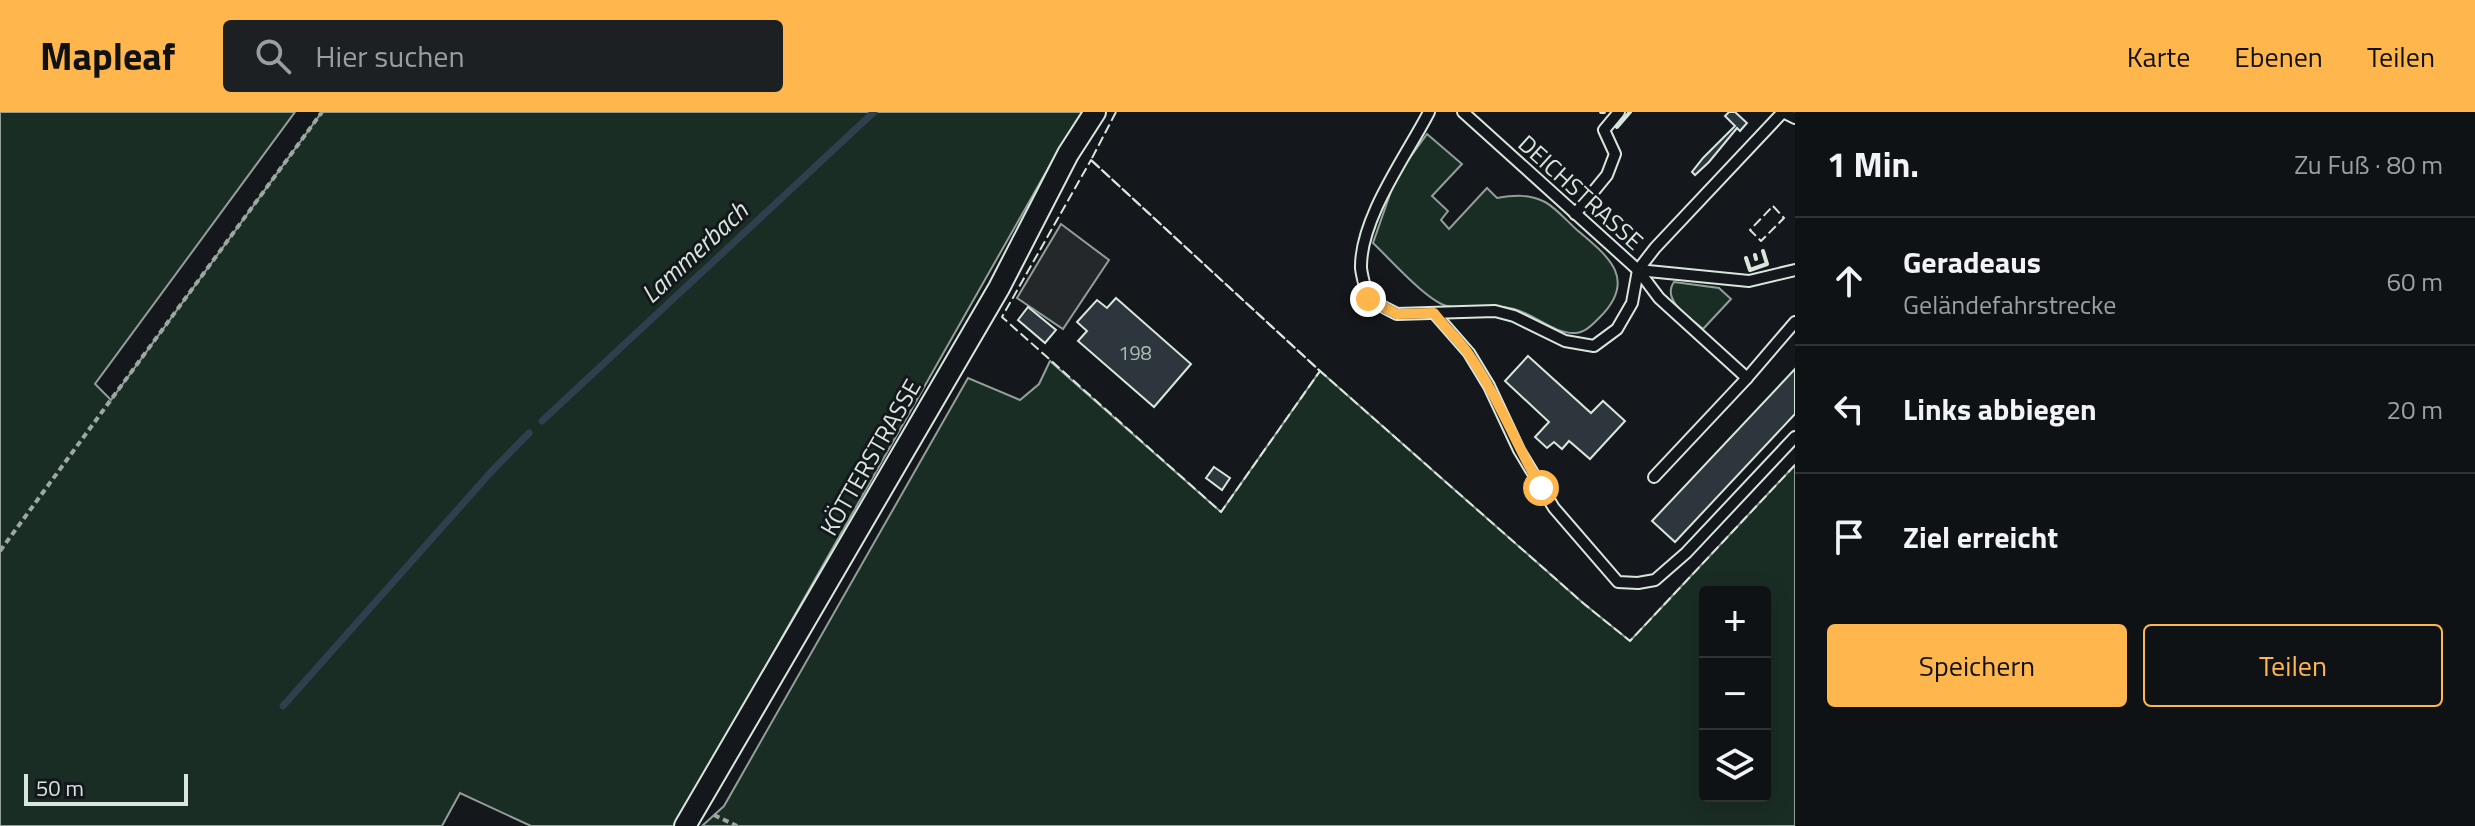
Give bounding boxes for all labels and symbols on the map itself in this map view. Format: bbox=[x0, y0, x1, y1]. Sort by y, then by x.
street label: DEICHSTRASSE bbox=[1510, 126, 1652, 258]
water label: Lammerbach bbox=[632, 191, 757, 312]
route end bbox=[1350, 281, 1386, 317]
house number: 198 bbox=[1118, 337, 1152, 368]
street label: KÖTTERSTRASSE bbox=[811, 372, 929, 542]
route start bbox=[1523, 470, 1559, 506]
scale bar bbox=[24, 770, 188, 806]

